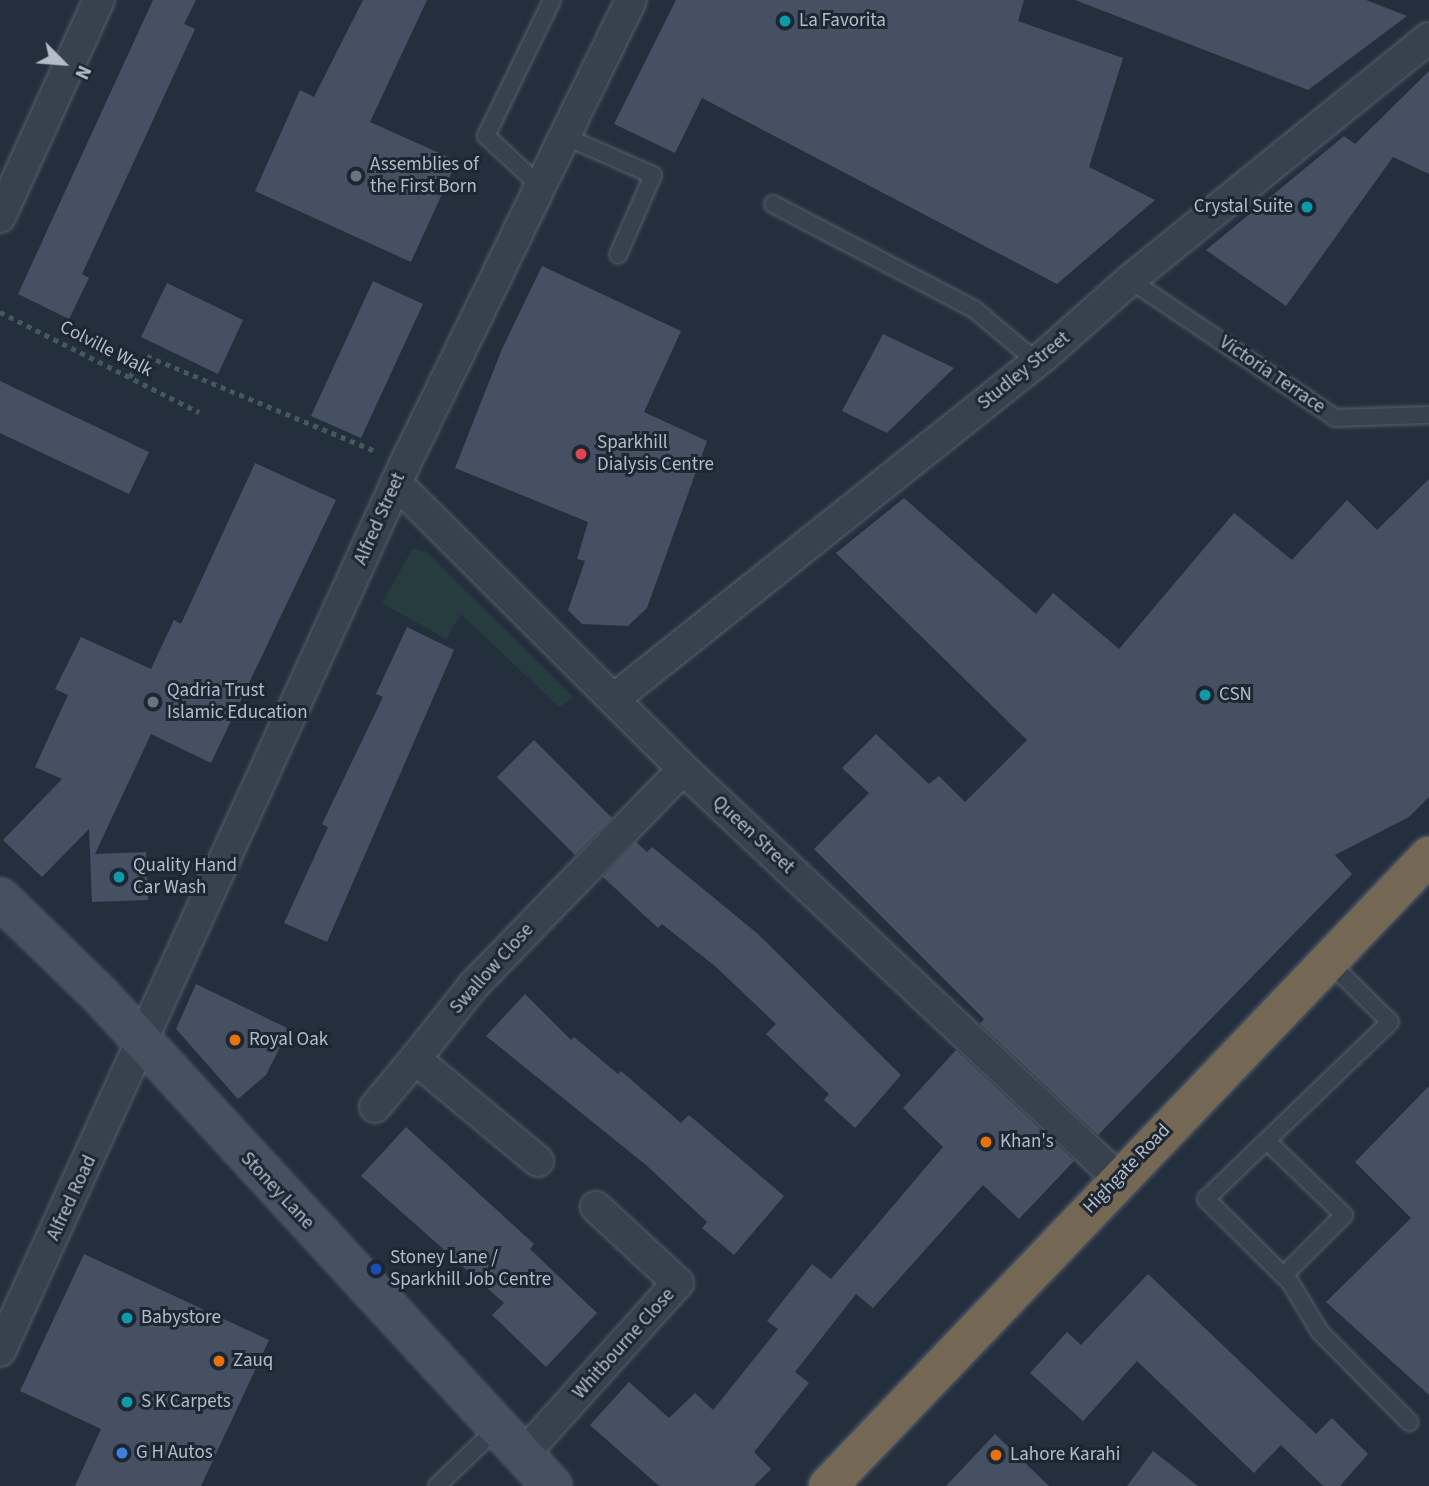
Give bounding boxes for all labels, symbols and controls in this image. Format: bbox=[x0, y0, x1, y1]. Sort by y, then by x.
place label: La Favorita bbox=[799, 10, 886, 32]
marker: La Favorita bbox=[777, 13, 793, 29]
north arrow bbox=[28, 28, 98, 98]
text: N bbox=[68, 61, 97, 84]
place label: Assemblies of the First Born bbox=[370, 154, 479, 198]
marker: Assemblies of the First Born bbox=[348, 168, 364, 184]
place label: Crystal Suite bbox=[1194, 196, 1293, 218]
marker: Crystal Suite bbox=[1299, 199, 1315, 215]
street label: Colville Walk bbox=[56, 316, 156, 382]
street label: Studley Street bbox=[973, 327, 1075, 415]
street label: Victoria Terrace bbox=[1215, 331, 1329, 419]
place label: Sparkhill Dialysis Centre bbox=[597, 432, 714, 476]
marker: Sparkhill Dialysis Centre bbox=[571, 444, 591, 464]
street label: Alfred Street bbox=[350, 469, 410, 569]
place label: Qadria Trust Islamic Education bbox=[167, 680, 308, 724]
place label: CSN bbox=[1219, 684, 1252, 706]
marker: CSN bbox=[1197, 687, 1213, 703]
marker: Qadria Trust Islamic Education bbox=[145, 694, 161, 710]
street label: Queen Street bbox=[707, 791, 799, 879]
place label: Quality Hand Car Wash bbox=[133, 855, 237, 899]
marker: Quality Hand Car Wash bbox=[111, 869, 127, 885]
street label: Swallow Close bbox=[445, 919, 539, 1019]
place label: Royal Oak bbox=[249, 1029, 328, 1051]
marker: Royal Oak bbox=[227, 1032, 243, 1048]
street label: Highgate Road bbox=[1079, 1119, 1175, 1219]
place label: Khan's bbox=[1000, 1131, 1054, 1153]
marker: Khan's bbox=[978, 1134, 994, 1150]
street label: Stoney Lane bbox=[235, 1148, 319, 1234]
street label: Alfred Road bbox=[42, 1152, 102, 1244]
place label: Stoney Lane / Sparkhill Job Centre bbox=[390, 1247, 551, 1291]
marker: Stoney Lane / Sparkhill Job Centre bbox=[368, 1261, 384, 1277]
street label: Whitbourne Close bbox=[568, 1284, 680, 1404]
place label: Babystore bbox=[141, 1307, 221, 1329]
marker: Babystore bbox=[119, 1310, 135, 1326]
place label: Zauq bbox=[233, 1350, 273, 1372]
marker: Zauq bbox=[211, 1353, 227, 1369]
place label: S K Carpets bbox=[141, 1391, 231, 1413]
marker: S K Carpets bbox=[119, 1394, 135, 1410]
place label: G H Autos bbox=[136, 1442, 213, 1464]
place label: Lahore Karahi bbox=[1010, 1444, 1120, 1466]
marker: G H Autos bbox=[114, 1445, 130, 1461]
marker: Lahore Karahi bbox=[988, 1447, 1004, 1463]

